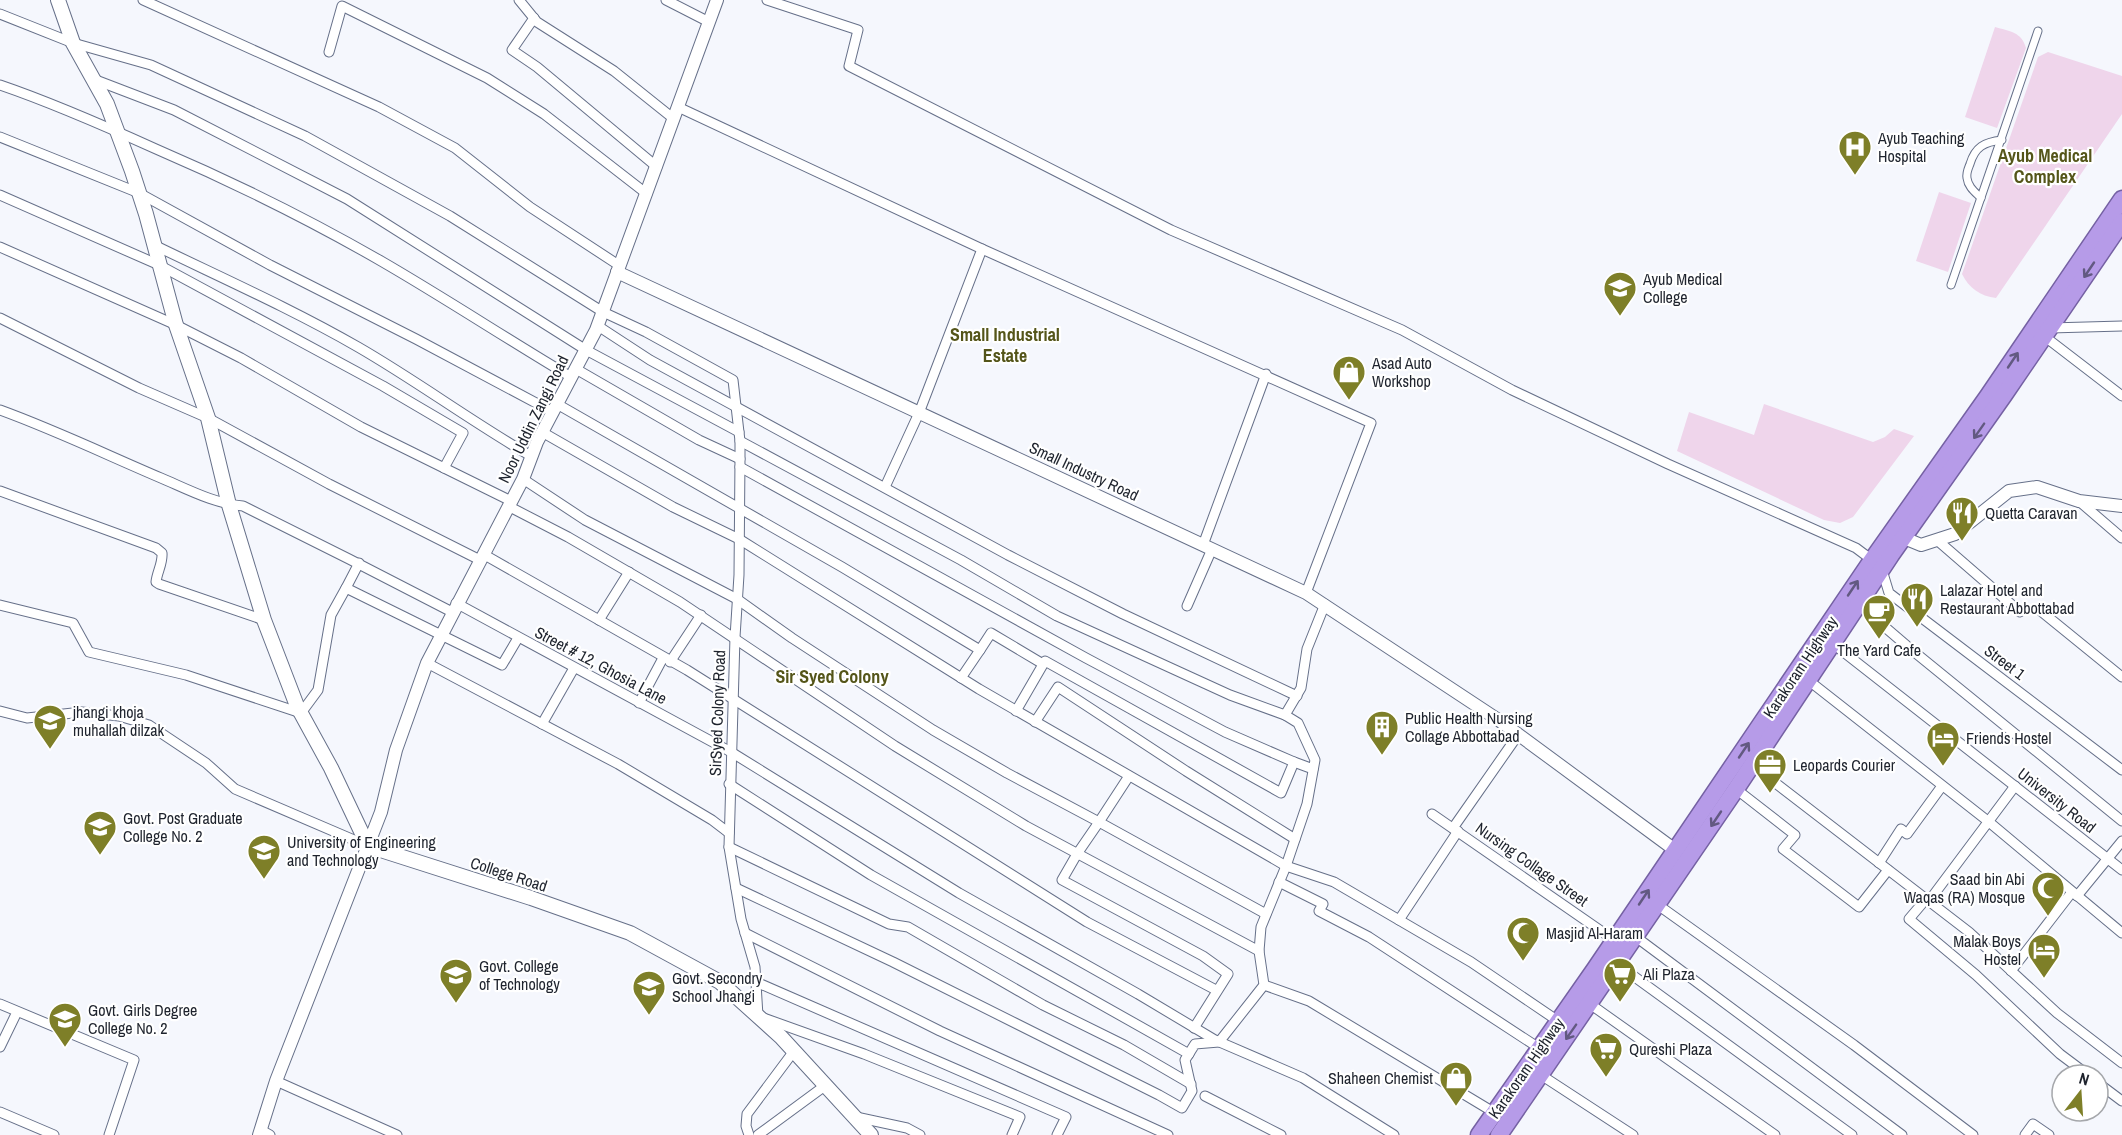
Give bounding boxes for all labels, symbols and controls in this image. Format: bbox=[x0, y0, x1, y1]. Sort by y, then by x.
place label: Ayub Teaching Hospital bbox=[1877, 127, 1965, 167]
hospital icon: Ayub Teaching Hospital bbox=[1837, 129, 1873, 176]
district label: Ayub Medical Complex bbox=[1998, 143, 2092, 189]
one-way arrow bbox=[2083, 262, 2095, 278]
place label: Ayub Medical College bbox=[1642, 268, 1722, 308]
school or university icon: Ayub Medical College bbox=[1602, 270, 1638, 317]
district label: Small Industrial Estate bbox=[950, 322, 1060, 368]
street label: Noor Uddin Zangi Road bbox=[493, 352, 573, 486]
place label: Asad Auto Workshop bbox=[1371, 352, 1432, 392]
one-way arrow bbox=[2007, 352, 2019, 368]
shop icon: Asad Auto Workshop bbox=[1331, 354, 1367, 401]
one-way arrow bbox=[1973, 423, 1985, 439]
street label: Small Industry Road bbox=[1026, 436, 1142, 506]
restaurant icon: Quetta Caravan bbox=[1944, 495, 1980, 542]
place label: Quetta Caravan bbox=[1985, 502, 2078, 524]
place label: Lalazar Hotel and Restaurant Abbottabad bbox=[1940, 579, 2074, 619]
one-way arrow bbox=[1847, 580, 1859, 597]
restaurant icon: Lalazar Hotel and Restaurant Abbottabad bbox=[1899, 581, 1935, 628]
cafe icon: The Yard Cafe bbox=[1861, 593, 1897, 640]
street label: Karakoram Highway bbox=[1758, 611, 1843, 722]
street label: Street # 12, Ghosia Lane bbox=[531, 621, 671, 709]
place label: The Yard Cafe bbox=[1837, 639, 1921, 661]
street label: Street 1 bbox=[1980, 639, 2031, 685]
street label: SirSyed Colony Road bbox=[704, 650, 730, 776]
district label: Sir Syed Colony bbox=[775, 664, 889, 689]
place label: jhangi khoja muhallah dilzak bbox=[72, 701, 165, 741]
school or university icon: jhangi khoja muhallah dilzak bbox=[32, 703, 68, 750]
place label: Public Health Nursing Collage Abbottabad bbox=[1405, 707, 1533, 747]
building icon: Public Health Nursing Collage Abbottabad bbox=[1364, 709, 1400, 756]
hotel icon: Friends Hostel bbox=[1925, 720, 1961, 767]
place label: Friends Hostel bbox=[1966, 727, 2051, 749]
one-way arrow bbox=[1738, 742, 1750, 759]
office icon: Leopards Courier bbox=[1752, 747, 1788, 794]
place label: Leopards Courier bbox=[1793, 754, 1896, 776]
street label: University Road bbox=[2013, 762, 2101, 838]
place label: Govt. Post Graduate College No. 2 bbox=[123, 807, 243, 847]
school or university icon: Govt. Post Graduate College No. 2 bbox=[82, 809, 118, 856]
one-way arrow bbox=[1710, 810, 1722, 826]
street label: Nursing Collage Street bbox=[1471, 817, 1593, 911]
place label: University of Engineering and Technology bbox=[287, 831, 436, 871]
school or university icon: University of Engineering and Technology bbox=[246, 833, 282, 880]
street label: College Road bbox=[468, 851, 550, 897]
place label: Saad bin Abi Waqas (RA) Mosque bbox=[1904, 868, 2025, 908]
mosque icon: Saad bin Abi Waqas (RA) Mosque bbox=[2030, 870, 2066, 917]
one-way arrow bbox=[1637, 888, 1650, 905]
mosque icon: Masjid Al-Haram bbox=[1505, 915, 1541, 962]
place label: Masjid Al-Haram bbox=[1546, 922, 1643, 944]
place label: Malak Boys Hostel bbox=[1953, 930, 2021, 970]
hotel icon: Malak Boys Hostel bbox=[2026, 932, 2062, 979]
place label: Govt. College of Technology bbox=[479, 955, 560, 995]
supermarket icon: Ali Plaza bbox=[1602, 956, 1638, 1003]
school or university icon: Govt. College of Technology bbox=[438, 957, 474, 1004]
place label: Ali Plaza bbox=[1642, 963, 1695, 985]
place label: Govt. Secondry School Jhangi bbox=[672, 967, 763, 1007]
school or university icon: Govt. Secondry School Jhangi bbox=[631, 969, 667, 1016]
place label: Govt. Girls Degree College No. 2 bbox=[88, 999, 197, 1039]
school or university icon: Govt. Girls Degree College No. 2 bbox=[47, 1001, 83, 1048]
street label: Karakoram Highway bbox=[1483, 1013, 1569, 1123]
one-way arrow bbox=[1565, 1023, 1577, 1039]
supermarket icon: Qureshi Plaza bbox=[1588, 1031, 1624, 1078]
place label: Qureshi Plaza bbox=[1629, 1038, 1713, 1060]
shop icon: Shaheen Chemist bbox=[1438, 1060, 1474, 1107]
north arrow bbox=[2050, 1063, 2110, 1123]
place label: Shaheen Chemist bbox=[1328, 1067, 1433, 1089]
text: N bbox=[2077, 1067, 2092, 1091]

